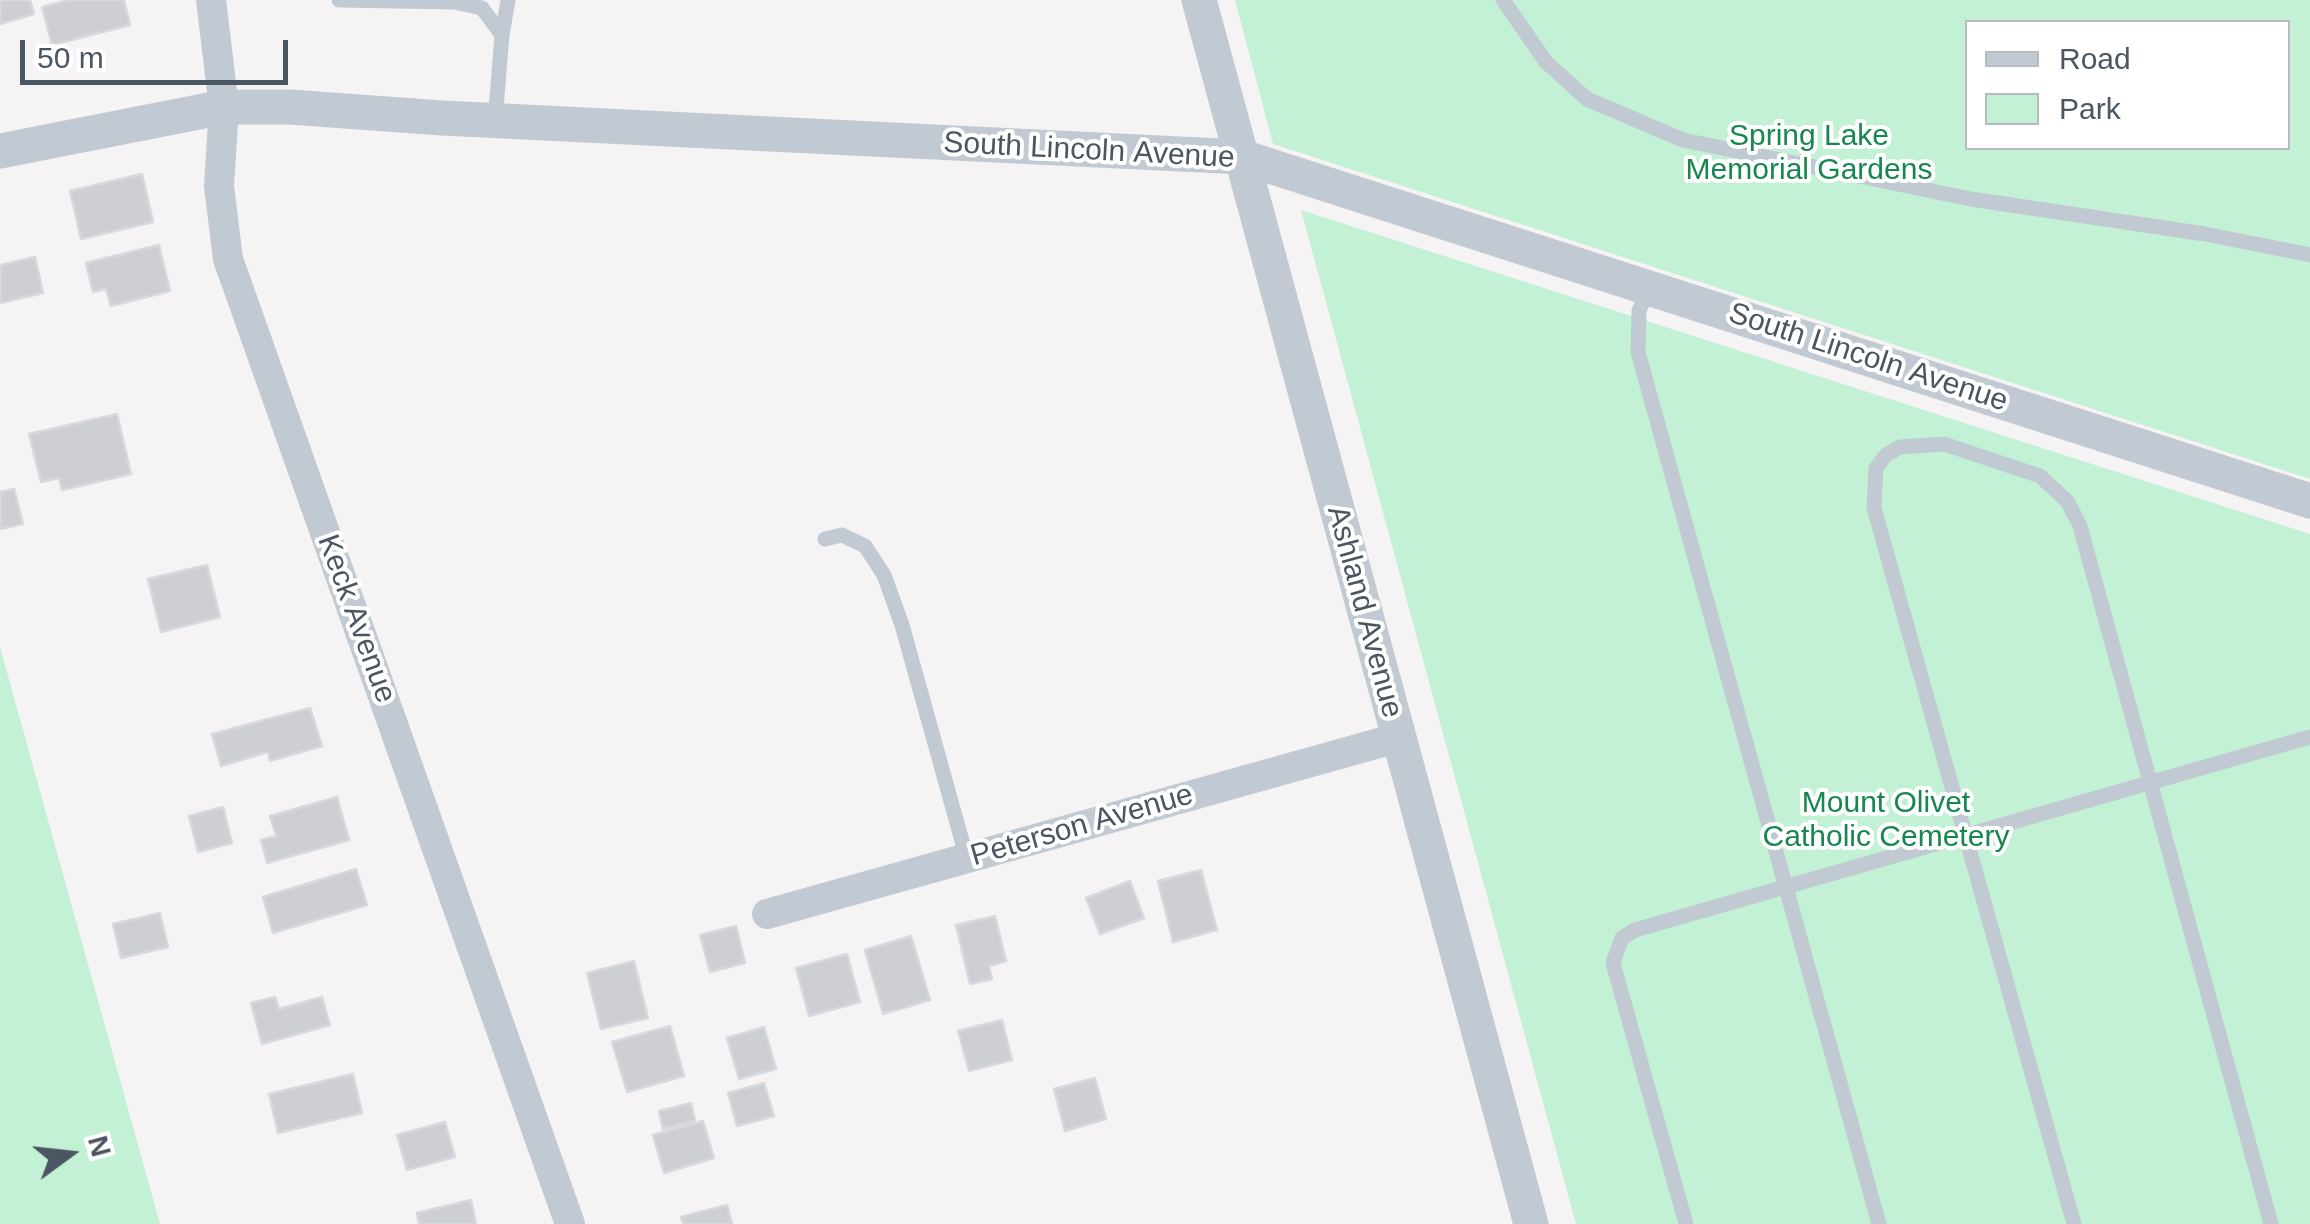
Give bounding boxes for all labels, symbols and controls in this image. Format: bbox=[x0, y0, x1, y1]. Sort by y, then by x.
scale bar bbox=[25, 20, 292, 82]
legend bbox=[1965, 20, 2290, 150]
text: 50 m bbox=[37, 41, 104, 74]
text: Road bbox=[2059, 42, 2131, 75]
text: Park bbox=[2059, 92, 2121, 125]
park label: Spring Lake Memorial Gardens bbox=[1686, 119, 1932, 190]
street label: South Lincoln Avenue bbox=[943, 125, 1235, 177]
street label: South Lincoln Avenue bbox=[1724, 296, 2012, 420]
street label: Ashland Avenue bbox=[1318, 502, 1410, 722]
street label: Keck Avenue bbox=[309, 530, 403, 708]
street label: Peterson Avenue bbox=[967, 777, 1197, 875]
park label: Mount Olivet Catholic Cemetery bbox=[1763, 786, 2009, 856]
north arrow bbox=[20, 1104, 120, 1204]
text: N bbox=[82, 1132, 117, 1160]

